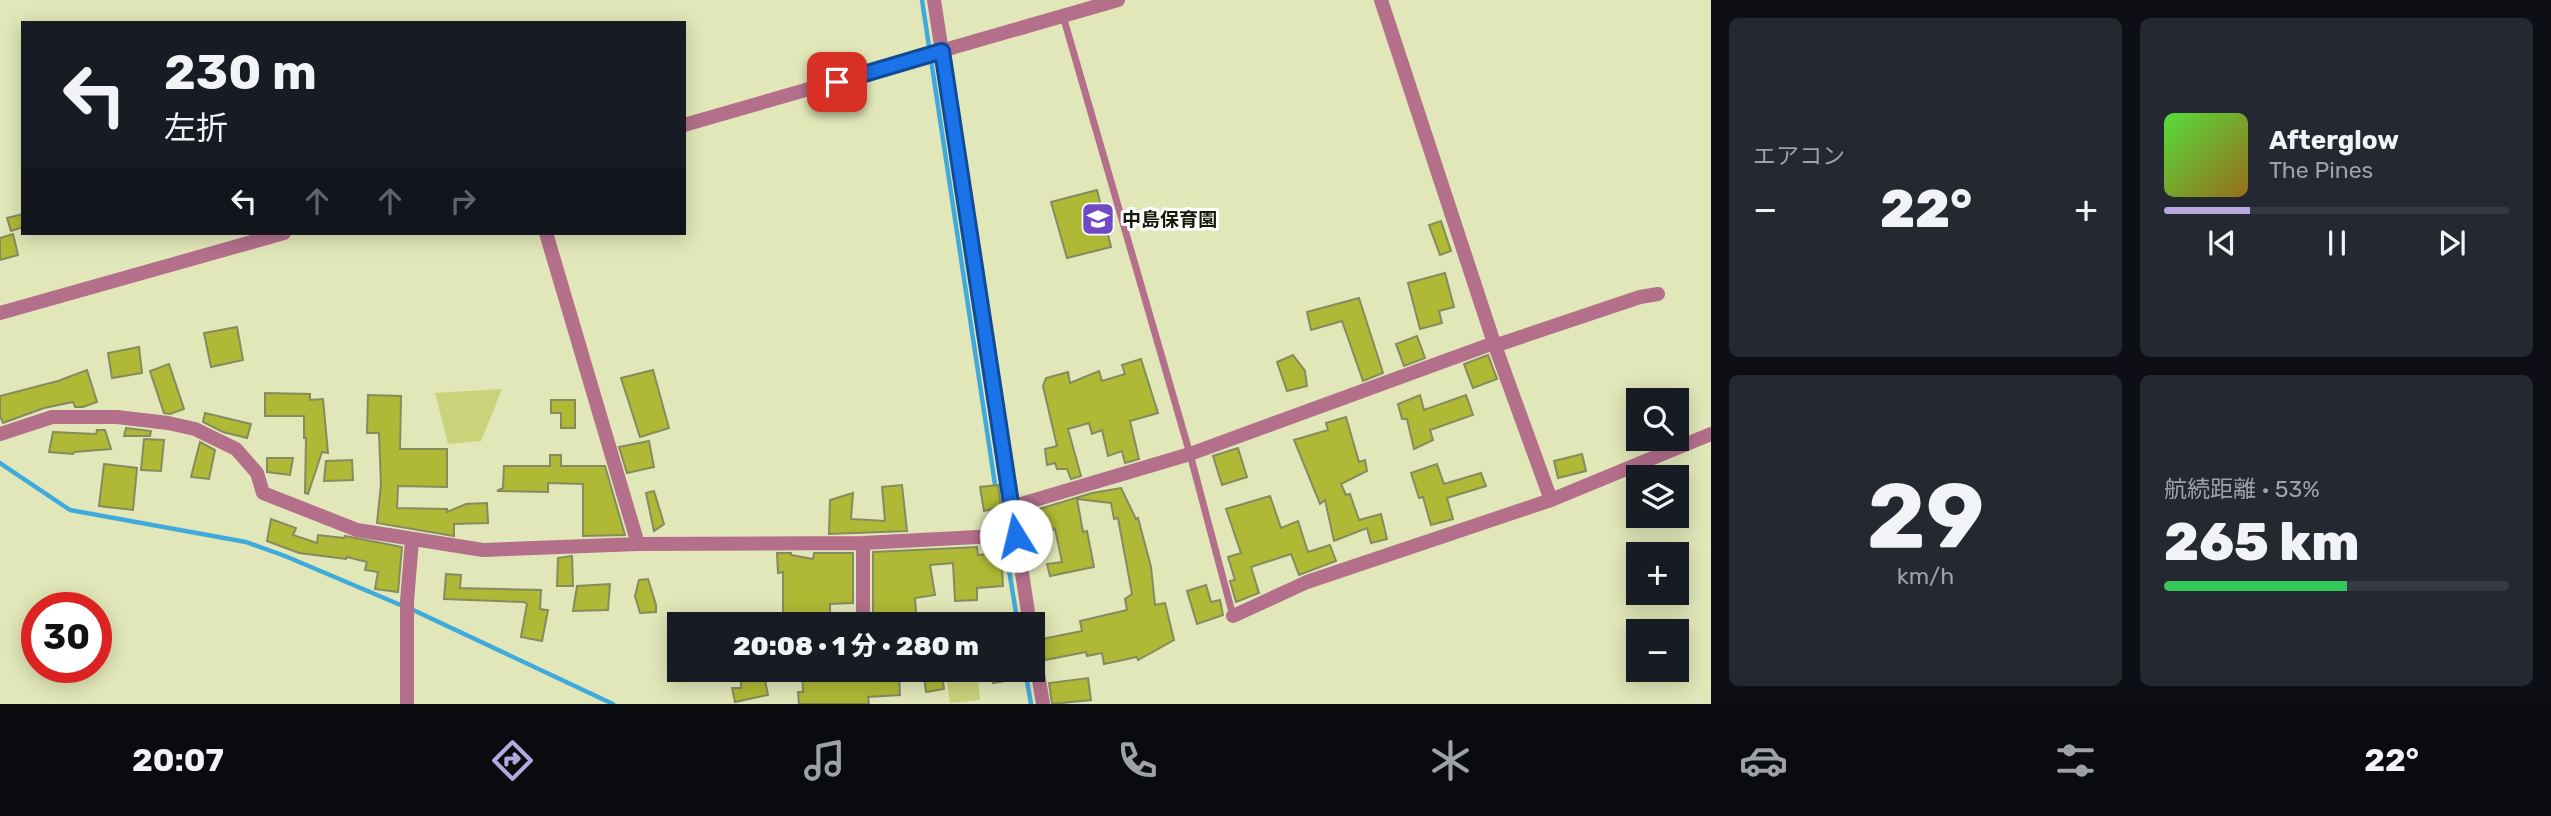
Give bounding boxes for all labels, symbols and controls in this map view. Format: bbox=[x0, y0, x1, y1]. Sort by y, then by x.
text: 230 m bbox=[164, 43, 317, 101]
icon: left bbox=[49, 49, 140, 140]
pin bbox=[807, 52, 867, 112]
icon: arrive bbox=[818, 63, 856, 101]
text: 左折 bbox=[164, 109, 228, 147]
text: Afterglow bbox=[2269, 125, 2399, 156]
text: エアコン bbox=[1753, 142, 1845, 170]
text: The Pines bbox=[2269, 156, 2373, 184]
text: 22° bbox=[1880, 178, 1972, 240]
icon: left bbox=[225, 182, 263, 220]
icon: ahead bbox=[298, 182, 336, 220]
icon: ahead bbox=[371, 182, 409, 220]
icon: right bbox=[444, 182, 482, 220]
text: − bbox=[1753, 186, 1778, 232]
text: + bbox=[2074, 186, 2098, 232]
school or university icon: 中島保育園 bbox=[1079, 200, 1117, 238]
place label: 中島保育園 bbox=[1122, 208, 1217, 231]
icon: previous bbox=[2203, 224, 2241, 262]
icon: pause bbox=[2318, 224, 2356, 262]
icon: next bbox=[2433, 224, 2471, 262]
map controls bbox=[1626, 388, 1689, 682]
button: search bbox=[1626, 388, 1689, 451]
text: 29 bbox=[1867, 462, 1984, 570]
button: layers bbox=[1626, 465, 1689, 528]
text: 航続距離 · 53% bbox=[2164, 475, 2320, 503]
position arrow bbox=[979, 499, 1053, 573]
text: 265 km bbox=[2164, 511, 2359, 573]
button: + bbox=[1626, 542, 1689, 605]
text: km/h bbox=[1897, 562, 1954, 590]
speed limit sign: 30 bbox=[21, 592, 112, 683]
button: − bbox=[1626, 619, 1689, 682]
text: 20:08 · 1 分 · 280 m bbox=[733, 631, 979, 662]
icon: directions bbox=[488, 736, 537, 785]
icon: music bbox=[800, 736, 849, 785]
icon: phone bbox=[1113, 736, 1162, 785]
icon: climate bbox=[1426, 736, 1475, 785]
icon: car bbox=[1739, 736, 1788, 785]
icon: filters bbox=[2051, 736, 2100, 785]
text: 20:07 bbox=[132, 741, 224, 779]
text: 22° bbox=[2364, 741, 2419, 779]

